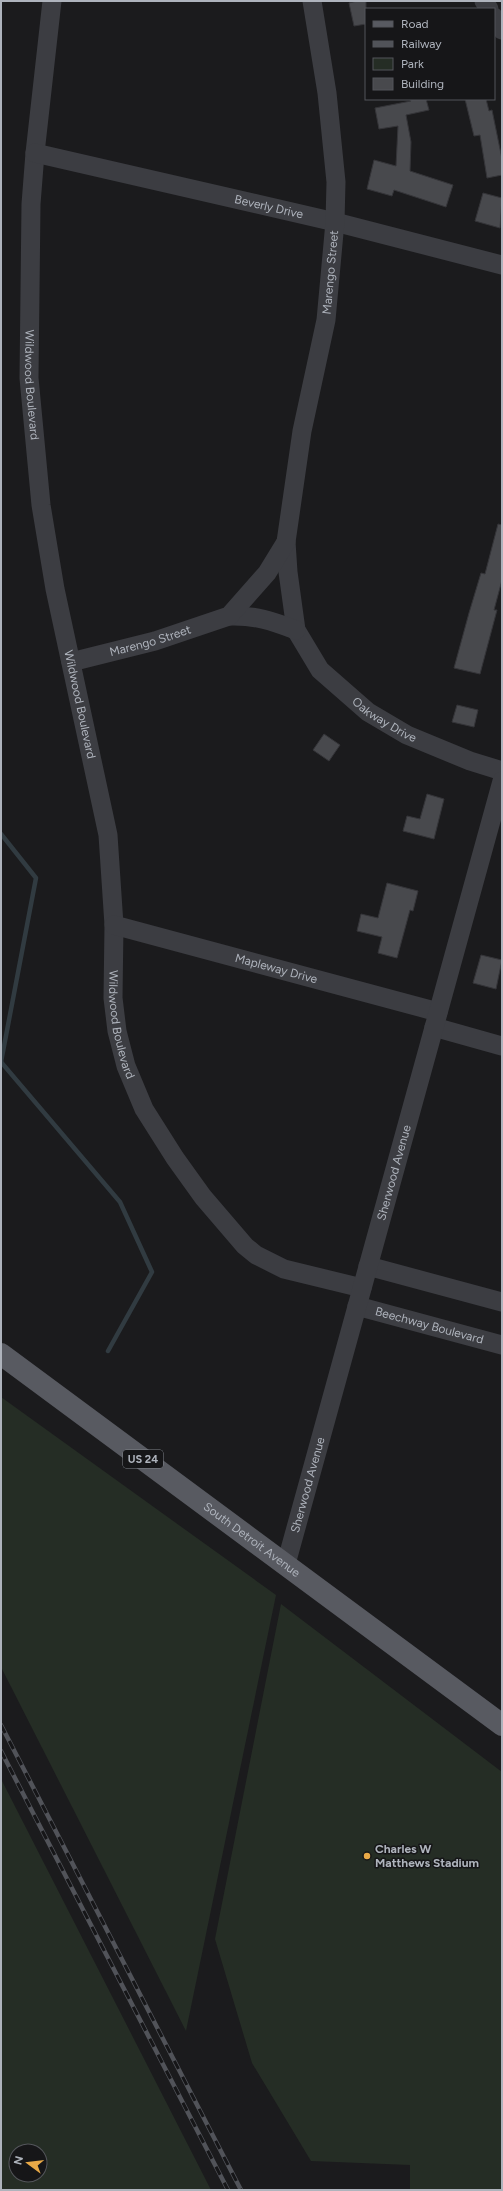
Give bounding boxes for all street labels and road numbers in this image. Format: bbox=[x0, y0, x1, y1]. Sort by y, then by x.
street label: Beverly Drive bbox=[233, 192, 305, 222]
street label: Marengo Street bbox=[320, 229, 341, 315]
street label: Wildwood Boulevard bbox=[22, 329, 42, 441]
street label: Marengo Street bbox=[108, 622, 193, 659]
street label: Wildwood Boulevard bbox=[61, 649, 98, 760]
street label: Oakway Drive bbox=[349, 694, 419, 745]
street label: Mapleway Drive bbox=[233, 951, 319, 986]
street label: Wildwood Boulevard bbox=[106, 970, 138, 1081]
street label: Sherwood Avenue bbox=[374, 1123, 414, 1222]
street label: Beechway Boulevard bbox=[374, 1304, 485, 1347]
street label: Sherwood Avenue bbox=[288, 1435, 328, 1534]
road number: US 24 bbox=[123, 1450, 163, 1468]
street label: South Detroit Avenue bbox=[201, 1499, 303, 1580]

